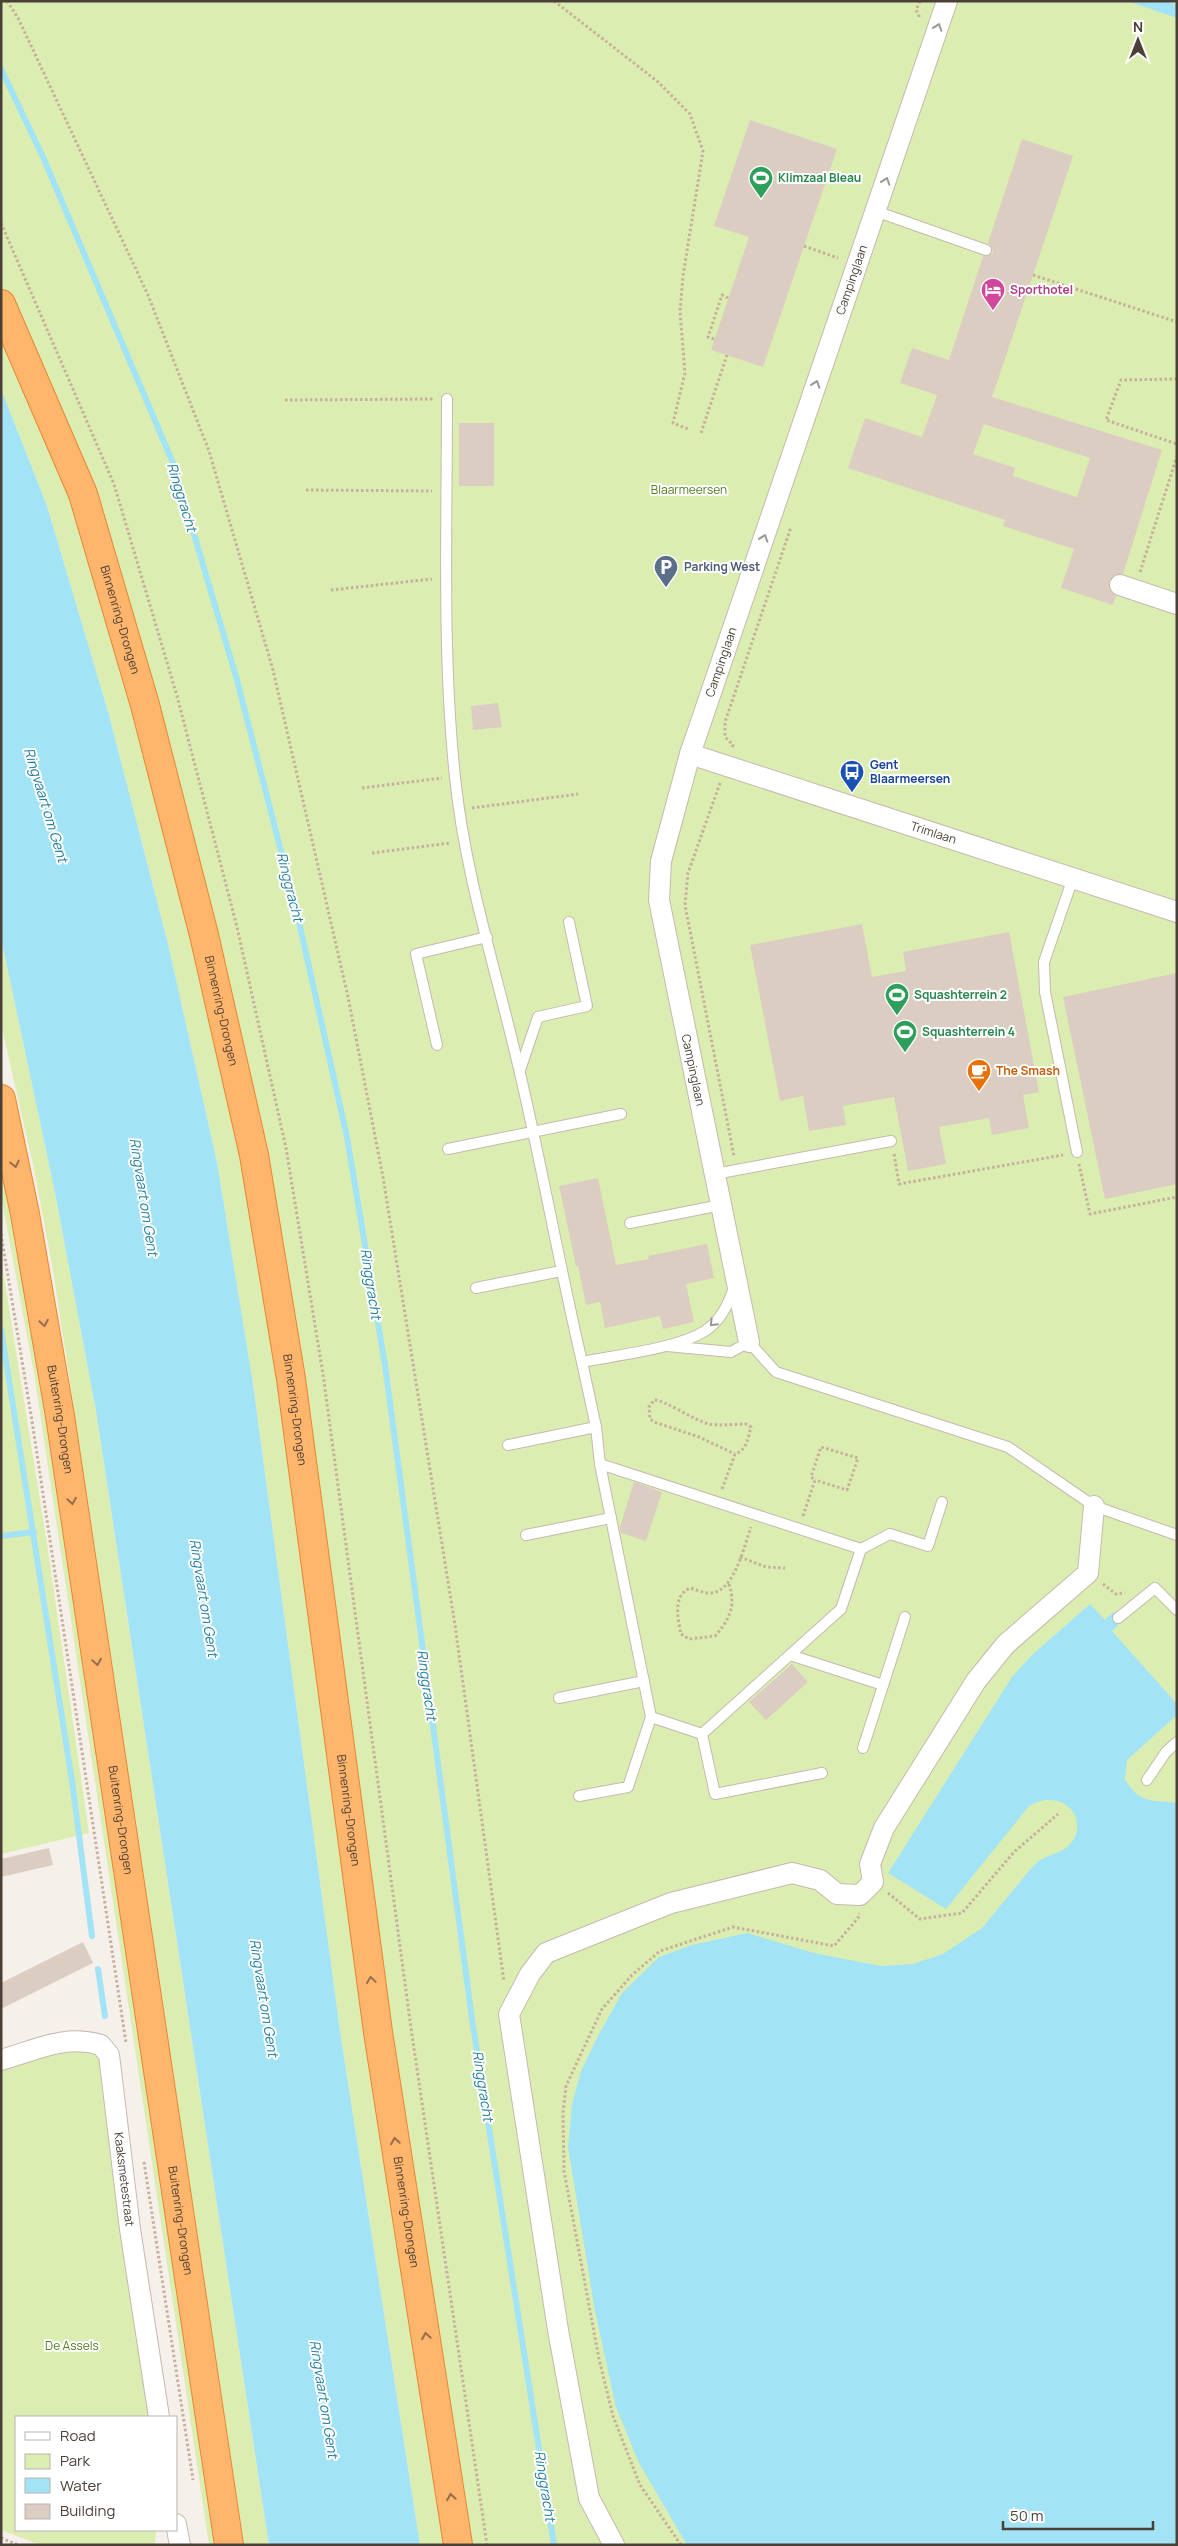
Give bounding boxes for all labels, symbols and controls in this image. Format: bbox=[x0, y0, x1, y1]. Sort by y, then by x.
north arrow bbox=[1113, 15, 1163, 65]
text: N bbox=[1133, 17, 1143, 36]
one-way arrow bbox=[932, 23, 942, 32]
sports icon: Klimzaal Bleau bbox=[748, 165, 774, 199]
place label: Klimzaal Bleau bbox=[778, 169, 861, 186]
one-way arrow bbox=[880, 177, 890, 185]
street label: Campinglaan bbox=[832, 242, 871, 317]
hotel icon: Sporthotel bbox=[980, 277, 1006, 311]
place label: Sporthotel bbox=[1010, 281, 1073, 298]
one-way arrow bbox=[810, 381, 820, 389]
water label: Ringgracht bbox=[163, 460, 202, 535]
park label: Blaarmeersen bbox=[651, 481, 727, 498]
one-way arrow bbox=[758, 534, 768, 543]
parking icon: Parking West bbox=[653, 554, 679, 588]
place label: Parking West bbox=[684, 558, 760, 575]
street label: Binnenring-Drongen bbox=[96, 563, 144, 676]
street label: Campinglaan bbox=[701, 625, 741, 699]
water label: Ringvaart om Gent bbox=[20, 745, 73, 866]
place label: Gent Blaarmeersen bbox=[870, 756, 950, 787]
bus stop icon: Gent Blaarmeersen bbox=[839, 759, 865, 793]
street label: Trimlaan bbox=[909, 817, 959, 848]
water label: Ringgracht bbox=[273, 850, 309, 925]
street label: Binnenring-Drongen bbox=[201, 954, 242, 1067]
sports icon: Squashterrein 2 bbox=[884, 982, 910, 1016]
place label: Squashterrein 2 bbox=[914, 986, 1007, 1003]
sports icon: Squashterrein 4 bbox=[892, 1019, 918, 1053]
place label: Squashterrein 4 bbox=[922, 1023, 1015, 1040]
street label: Campinglaan bbox=[678, 1033, 709, 1107]
cafe icon: The Smash bbox=[966, 1058, 992, 1092]
place label: The Smash bbox=[996, 1062, 1060, 1079]
water label: Ringvaart om Gent bbox=[126, 1137, 163, 1259]
one-way arrow bbox=[9, 1159, 19, 1168]
water label: Ringgracht bbox=[357, 1247, 387, 1322]
one-way arrow bbox=[710, 1317, 719, 1326]
one-way arrow bbox=[38, 1319, 48, 1328]
street label: Binnenring-Drongen bbox=[279, 1353, 311, 1467]
street label: Buitenring-Drongen bbox=[43, 1364, 78, 1475]
one-way arrow bbox=[67, 1497, 77, 1505]
water label: Ringvaart om Gent bbox=[186, 1538, 223, 1660]
water label: Ringgracht bbox=[413, 1648, 442, 1723]
one-way arrow bbox=[91, 1657, 101, 1666]
street label: Binnenring-Drongen bbox=[333, 1753, 365, 1867]
street label: Buitenring-Drongen bbox=[104, 1764, 138, 1876]
water label: Ringvaart om Gent bbox=[246, 1938, 283, 2060]
one-way arrow bbox=[367, 1976, 377, 1985]
water label: Ringgracht bbox=[469, 2049, 499, 2124]
street label: Kaaksmetestraat bbox=[110, 2131, 139, 2228]
one-way arrow bbox=[391, 2137, 401, 2145]
street label: Binnenring-Drongen bbox=[390, 2155, 424, 2269]
street label: Buitenring-Drongen bbox=[164, 2165, 197, 2276]
one-way arrow bbox=[421, 2332, 431, 2340]
park label: De Assels bbox=[45, 2337, 99, 2354]
water label: Ringvaart om Gent bbox=[306, 2339, 343, 2461]
legend bbox=[15, 2416, 178, 2531]
text: Road bbox=[60, 2425, 96, 2446]
water label: Ringgracht bbox=[531, 2449, 561, 2524]
text: Park bbox=[60, 2450, 90, 2471]
text: Water bbox=[60, 2475, 102, 2496]
one-way arrow bbox=[446, 2492, 457, 2500]
scale bar bbox=[1003, 2498, 1153, 2530]
text: Building bbox=[60, 2500, 115, 2521]
text: 50 m bbox=[1010, 2505, 1044, 2526]

